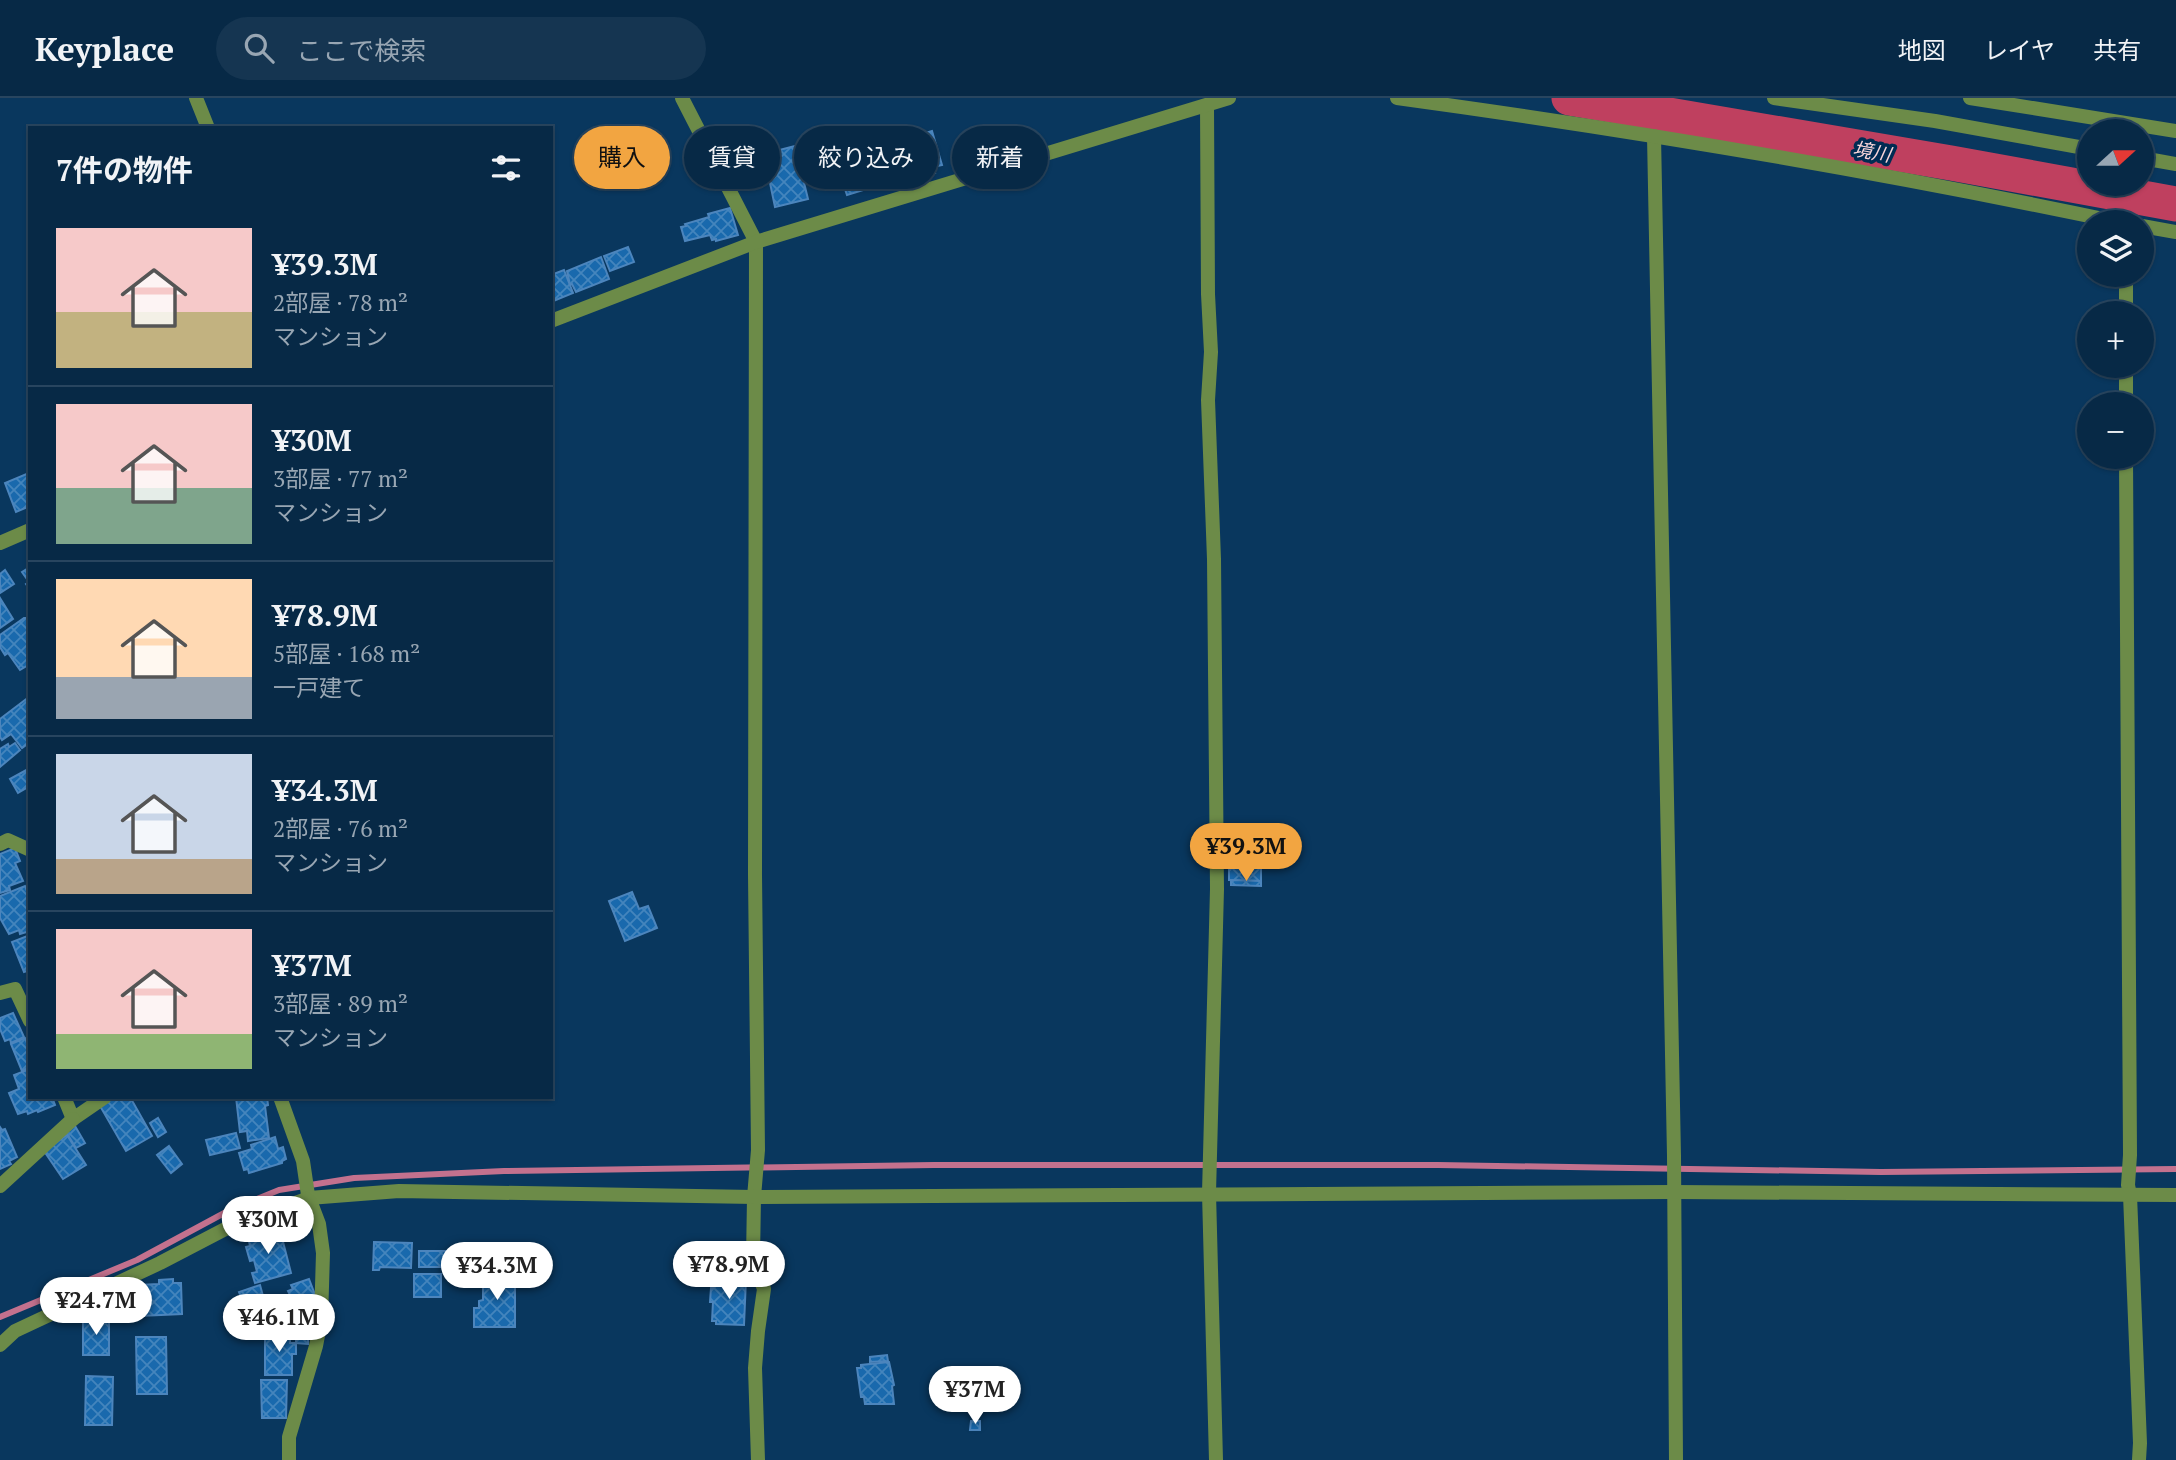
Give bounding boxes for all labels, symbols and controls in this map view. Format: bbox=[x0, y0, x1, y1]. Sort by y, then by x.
search box bbox=[216, 17, 706, 80]
text: Keyplace bbox=[35, 27, 174, 70]
icon: search bbox=[240, 29, 278, 67]
text: ここで検索 bbox=[296, 33, 426, 67]
text: 地図 bbox=[1898, 34, 1946, 66]
text: レイヤ bbox=[1984, 34, 2055, 66]
text: 共有 bbox=[2093, 34, 2141, 66]
north arrow bbox=[2077, 119, 2154, 196]
map controls bbox=[2077, 119, 2154, 469]
chip: 購入 bbox=[574, 126, 670, 189]
chip: 賃貸 bbox=[684, 126, 780, 189]
chip: 絞り込み bbox=[794, 126, 938, 189]
chip: 新着 bbox=[952, 126, 1048, 189]
water label: 境川 bbox=[1851, 135, 1895, 167]
icon: filters bbox=[487, 149, 525, 187]
text: 7件の物件 bbox=[56, 150, 193, 190]
button: layers bbox=[2077, 210, 2154, 287]
text: ¥39.3M bbox=[273, 244, 378, 284]
icon: home bbox=[112, 256, 196, 340]
text: 2部屋 · 78 m² bbox=[273, 287, 408, 318]
button: + bbox=[2077, 301, 2154, 378]
text: マンション bbox=[273, 321, 388, 352]
button: − bbox=[2077, 392, 2154, 469]
text: ¥30M bbox=[273, 420, 352, 460]
icon: home bbox=[112, 432, 196, 516]
text: 3部屋 · 77 m² bbox=[273, 463, 408, 494]
text: マンション bbox=[273, 497, 388, 528]
text: ¥78.9M bbox=[273, 595, 378, 635]
icon: home bbox=[112, 607, 196, 691]
text: 5部屋 · 168 m² bbox=[273, 638, 420, 669]
text: 一戸建て bbox=[273, 672, 365, 703]
text: ¥34.3M bbox=[273, 770, 378, 810]
icon: home bbox=[112, 782, 196, 866]
text: 2部屋 · 76 m² bbox=[273, 813, 408, 844]
pin: ¥39.3M bbox=[1189, 824, 1303, 883]
text: ¥39.3M bbox=[1206, 830, 1286, 861]
text: マンション bbox=[273, 847, 388, 878]
text: ¥37M bbox=[273, 945, 352, 985]
icon: home bbox=[112, 957, 196, 1041]
text: 3部屋 · 89 m² bbox=[273, 988, 408, 1019]
text: マンション bbox=[273, 1022, 388, 1053]
pin: ¥30M bbox=[227, 1196, 309, 1256]
text: ¥30M bbox=[238, 1203, 298, 1234]
pin: ¥34.3M bbox=[440, 1242, 554, 1302]
pin: ¥78.9M bbox=[672, 1242, 786, 1301]
text: ¥78.9M bbox=[689, 1248, 769, 1279]
text: ¥34.3M bbox=[457, 1249, 537, 1280]
pin: ¥24.7M bbox=[39, 1278, 153, 1337]
text: ¥24.7M bbox=[56, 1284, 136, 1315]
pin: ¥46.1M bbox=[222, 1294, 336, 1354]
text: ¥46.1M bbox=[239, 1301, 319, 1332]
pin: ¥37M bbox=[934, 1366, 1016, 1426]
text: ¥37M bbox=[945, 1373, 1005, 1404]

